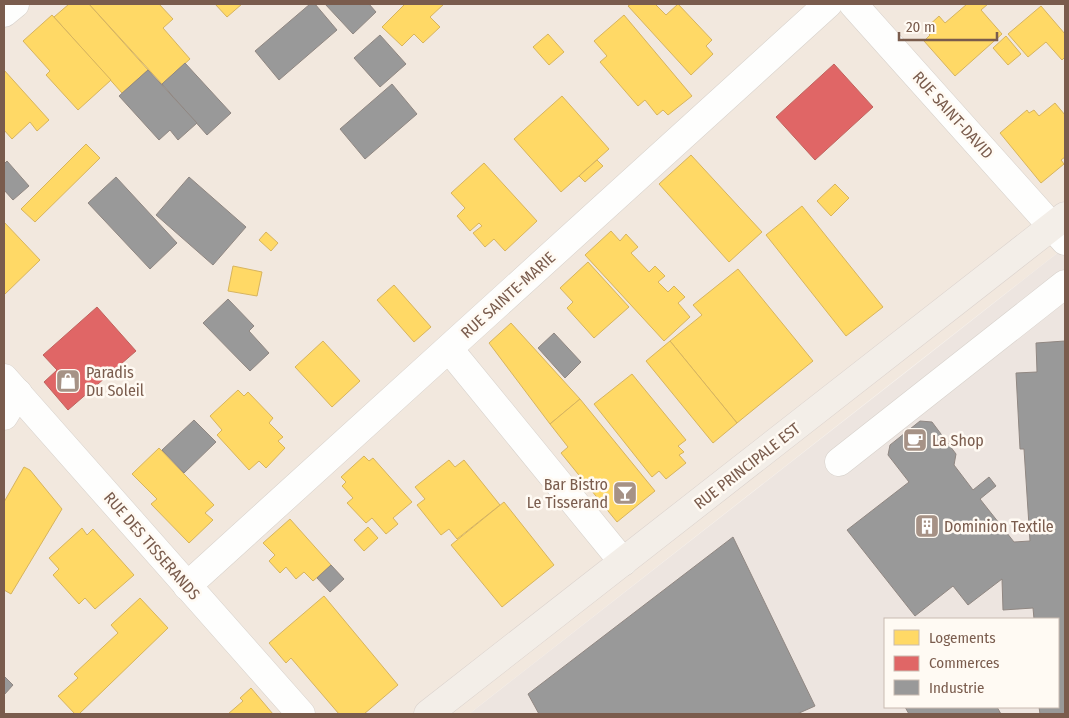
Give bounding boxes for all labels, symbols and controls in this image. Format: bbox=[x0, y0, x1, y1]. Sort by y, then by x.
scale bar bbox=[899, 10, 996, 42]
text: 20 m bbox=[906, 18, 936, 36]
street label: RUE SAINT-DAVID bbox=[909, 67, 997, 163]
street label: RUE SAINTE-MARIE bbox=[457, 248, 559, 342]
place label: Paradis Du Soleil bbox=[86, 363, 144, 400]
shop icon: Paradis Du Soleil bbox=[55, 368, 81, 394]
street label: RUE PRINCIPALE EST bbox=[690, 418, 804, 513]
cafe icon: La Shop bbox=[902, 427, 928, 453]
place label: La Shop bbox=[932, 431, 984, 450]
place label: Bar Bistro Le Tisserand bbox=[527, 475, 608, 512]
bar icon: Bar Bistro Le Tisserand bbox=[612, 480, 638, 506]
street label: RUE DES TISSERANDS bbox=[100, 488, 204, 604]
building icon: Dominion Textile bbox=[914, 513, 940, 539]
place label: Dominion Textile bbox=[944, 517, 1054, 536]
legend bbox=[884, 618, 1059, 708]
text: Logements bbox=[929, 629, 996, 647]
text: Commerces bbox=[929, 654, 999, 672]
text: Industrie bbox=[929, 679, 984, 697]

